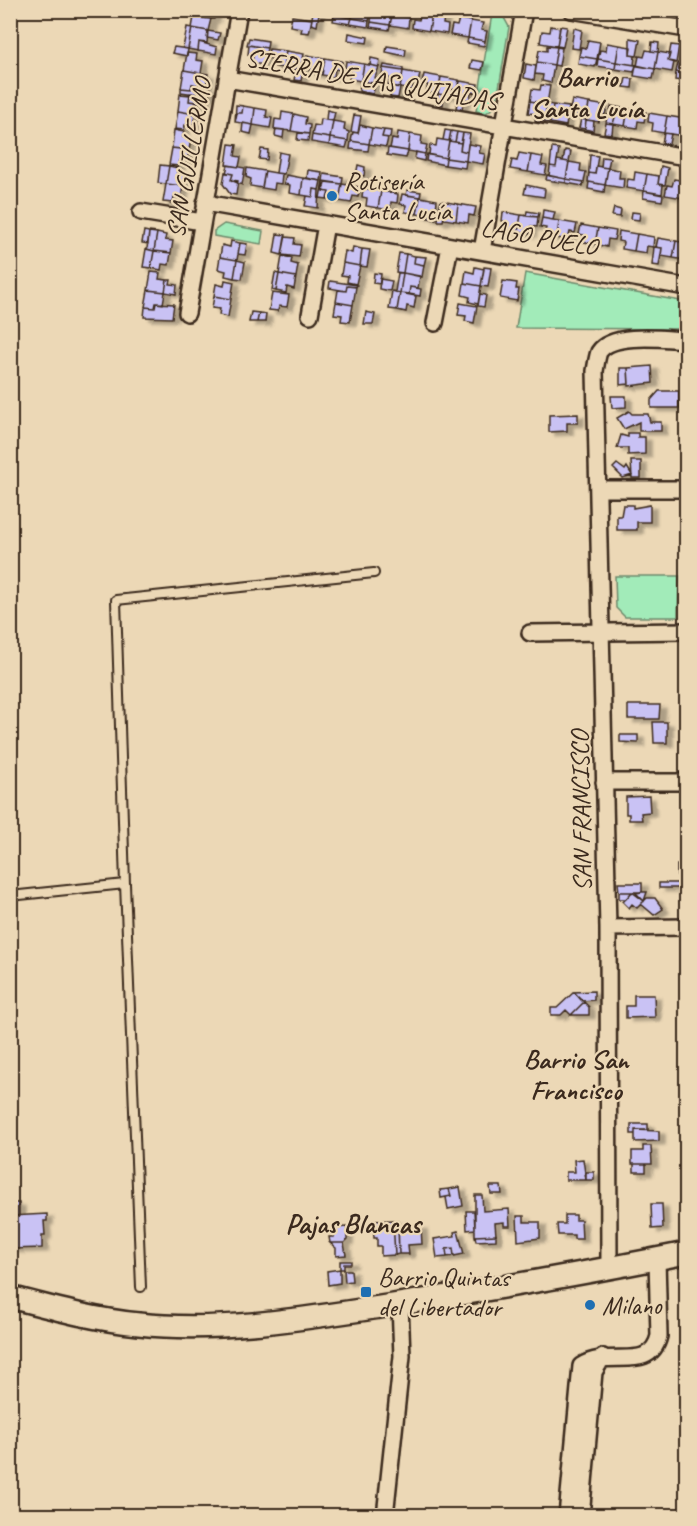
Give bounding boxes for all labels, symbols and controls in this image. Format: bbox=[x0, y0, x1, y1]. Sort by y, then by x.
street label: SIERRA DE LAS QUIJADAS bbox=[243, 41, 506, 118]
district label: Barrio Santa Lucía bbox=[531, 60, 645, 125]
street label: SAN GUILLERMO bbox=[159, 72, 220, 241]
place label: Rotisería Santa Lucía bbox=[344, 165, 453, 228]
marker: Rotisería Santa Lucía bbox=[325, 189, 339, 203]
street label: LAGO PUELO bbox=[478, 211, 603, 264]
street label: SAN FRANCISCO bbox=[563, 727, 599, 892]
district label: Barrio San Francisco bbox=[524, 1042, 630, 1107]
district label: Pajas Blancas bbox=[285, 1206, 424, 1241]
place label: Barrio Quintas del Libertador bbox=[378, 1261, 511, 1324]
marker: Barrio Quintas del Libertador bbox=[359, 1285, 373, 1299]
place label: Milano bbox=[602, 1289, 663, 1322]
marker: Milano bbox=[583, 1298, 597, 1312]

